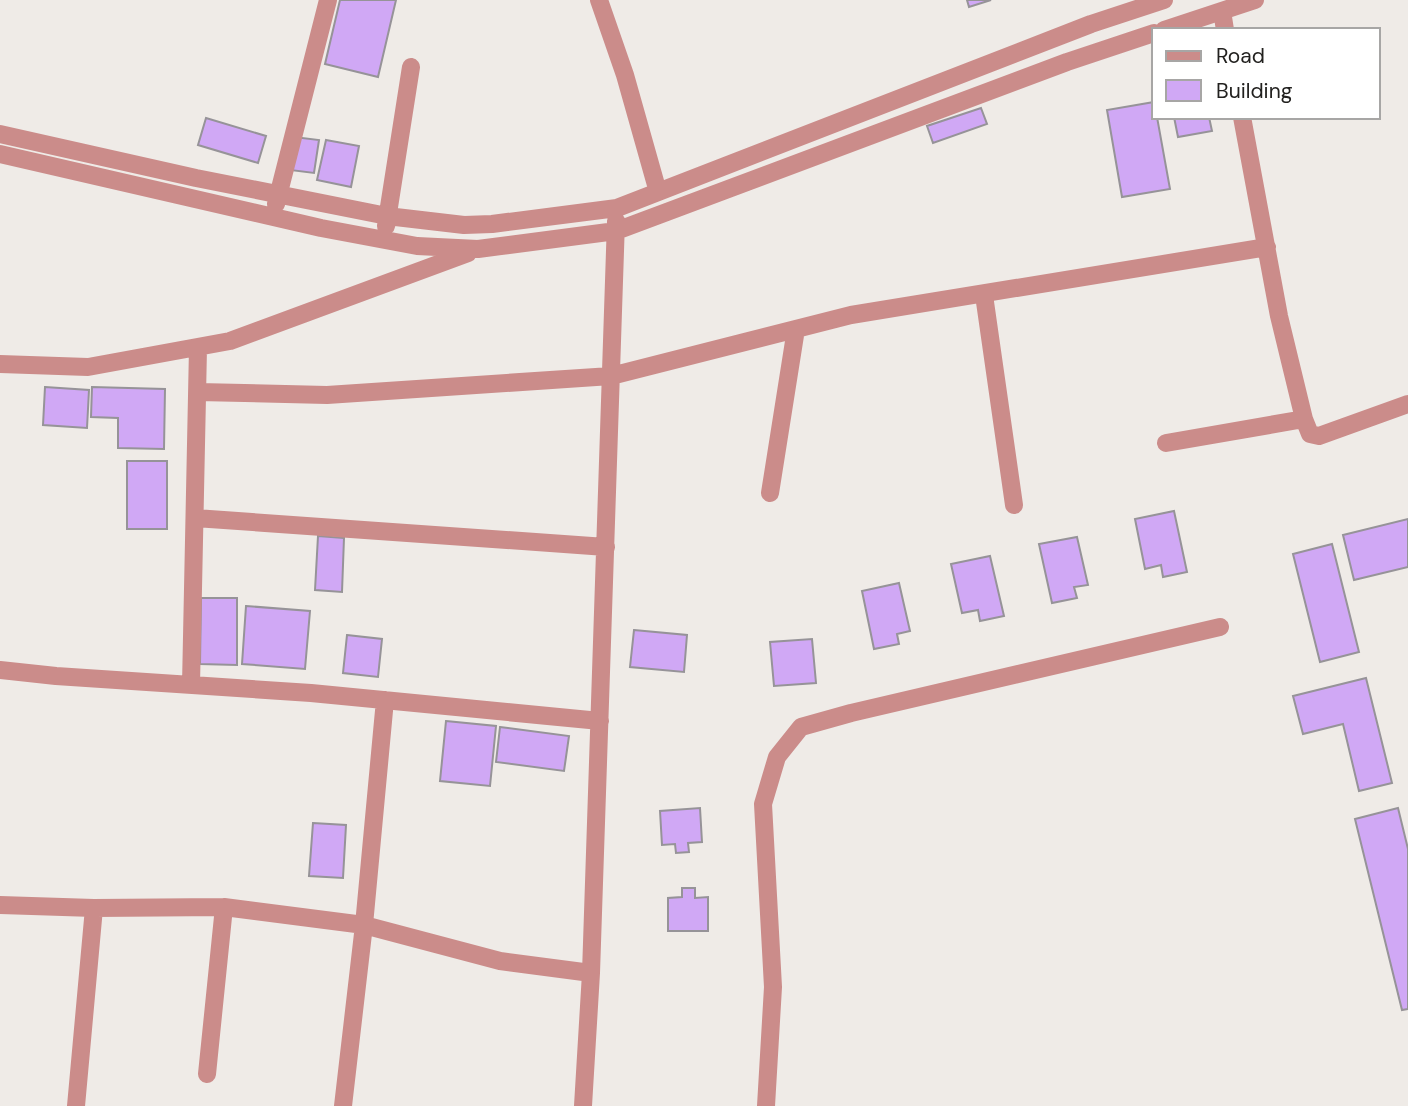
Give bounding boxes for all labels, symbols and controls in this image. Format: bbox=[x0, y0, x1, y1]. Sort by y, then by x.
legend bbox=[1152, 28, 1380, 119]
text: Road bbox=[1216, 42, 1265, 70]
text: Building bbox=[1216, 77, 1293, 105]

